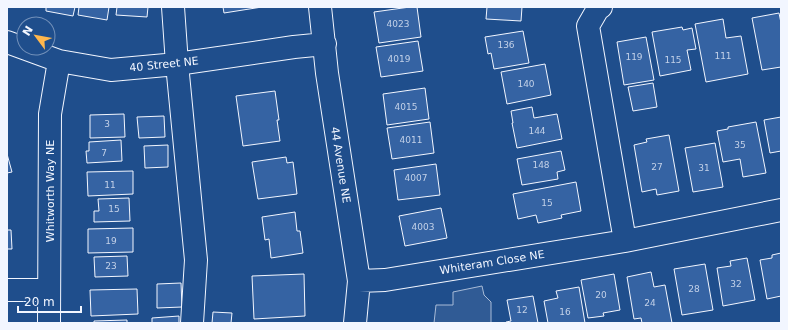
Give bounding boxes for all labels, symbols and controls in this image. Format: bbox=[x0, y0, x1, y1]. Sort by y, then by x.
north arrow bbox=[16, 16, 56, 56]
house number: 4023 bbox=[387, 19, 409, 29]
text: N bbox=[20, 24, 36, 38]
house number: 136 bbox=[497, 40, 515, 50]
house number: 111 bbox=[714, 51, 732, 61]
house number: 119 bbox=[625, 52, 643, 62]
street label: 40 Street NE bbox=[129, 54, 199, 75]
house number: 4019 bbox=[388, 54, 411, 64]
house number: 115 bbox=[664, 55, 682, 65]
house number: 140 bbox=[517, 79, 535, 89]
house number: 4015 bbox=[395, 102, 417, 112]
house number: 3 bbox=[104, 119, 110, 129]
street label: 44 Avenue NE bbox=[328, 126, 353, 204]
house number: 144 bbox=[528, 126, 546, 136]
house number: 4011 bbox=[400, 135, 422, 145]
street label: Whitworth Way NE bbox=[44, 140, 57, 242]
house number: 35 bbox=[734, 140, 746, 150]
house number: 7 bbox=[101, 148, 107, 158]
house number: 148 bbox=[532, 160, 550, 170]
house number: 27 bbox=[651, 162, 663, 172]
house number: 31 bbox=[698, 163, 710, 173]
house number: 4007 bbox=[405, 173, 427, 183]
house number: 11 bbox=[104, 180, 116, 190]
house number: 15 bbox=[541, 198, 553, 208]
house number: 15 bbox=[108, 204, 120, 214]
house number: 4003 bbox=[412, 222, 434, 232]
house number: 19 bbox=[105, 236, 117, 246]
street label: Whiteram Close NE bbox=[439, 248, 546, 277]
house number: 23 bbox=[105, 261, 117, 271]
house number: 32 bbox=[730, 279, 742, 289]
house number: 28 bbox=[688, 284, 700, 294]
scale bar bbox=[18, 288, 81, 314]
house number: 20 bbox=[595, 290, 607, 300]
text: 20 m bbox=[24, 295, 55, 309]
house number: 24 bbox=[644, 298, 656, 308]
house number: 12 bbox=[516, 305, 528, 315]
house number: 16 bbox=[559, 307, 571, 317]

